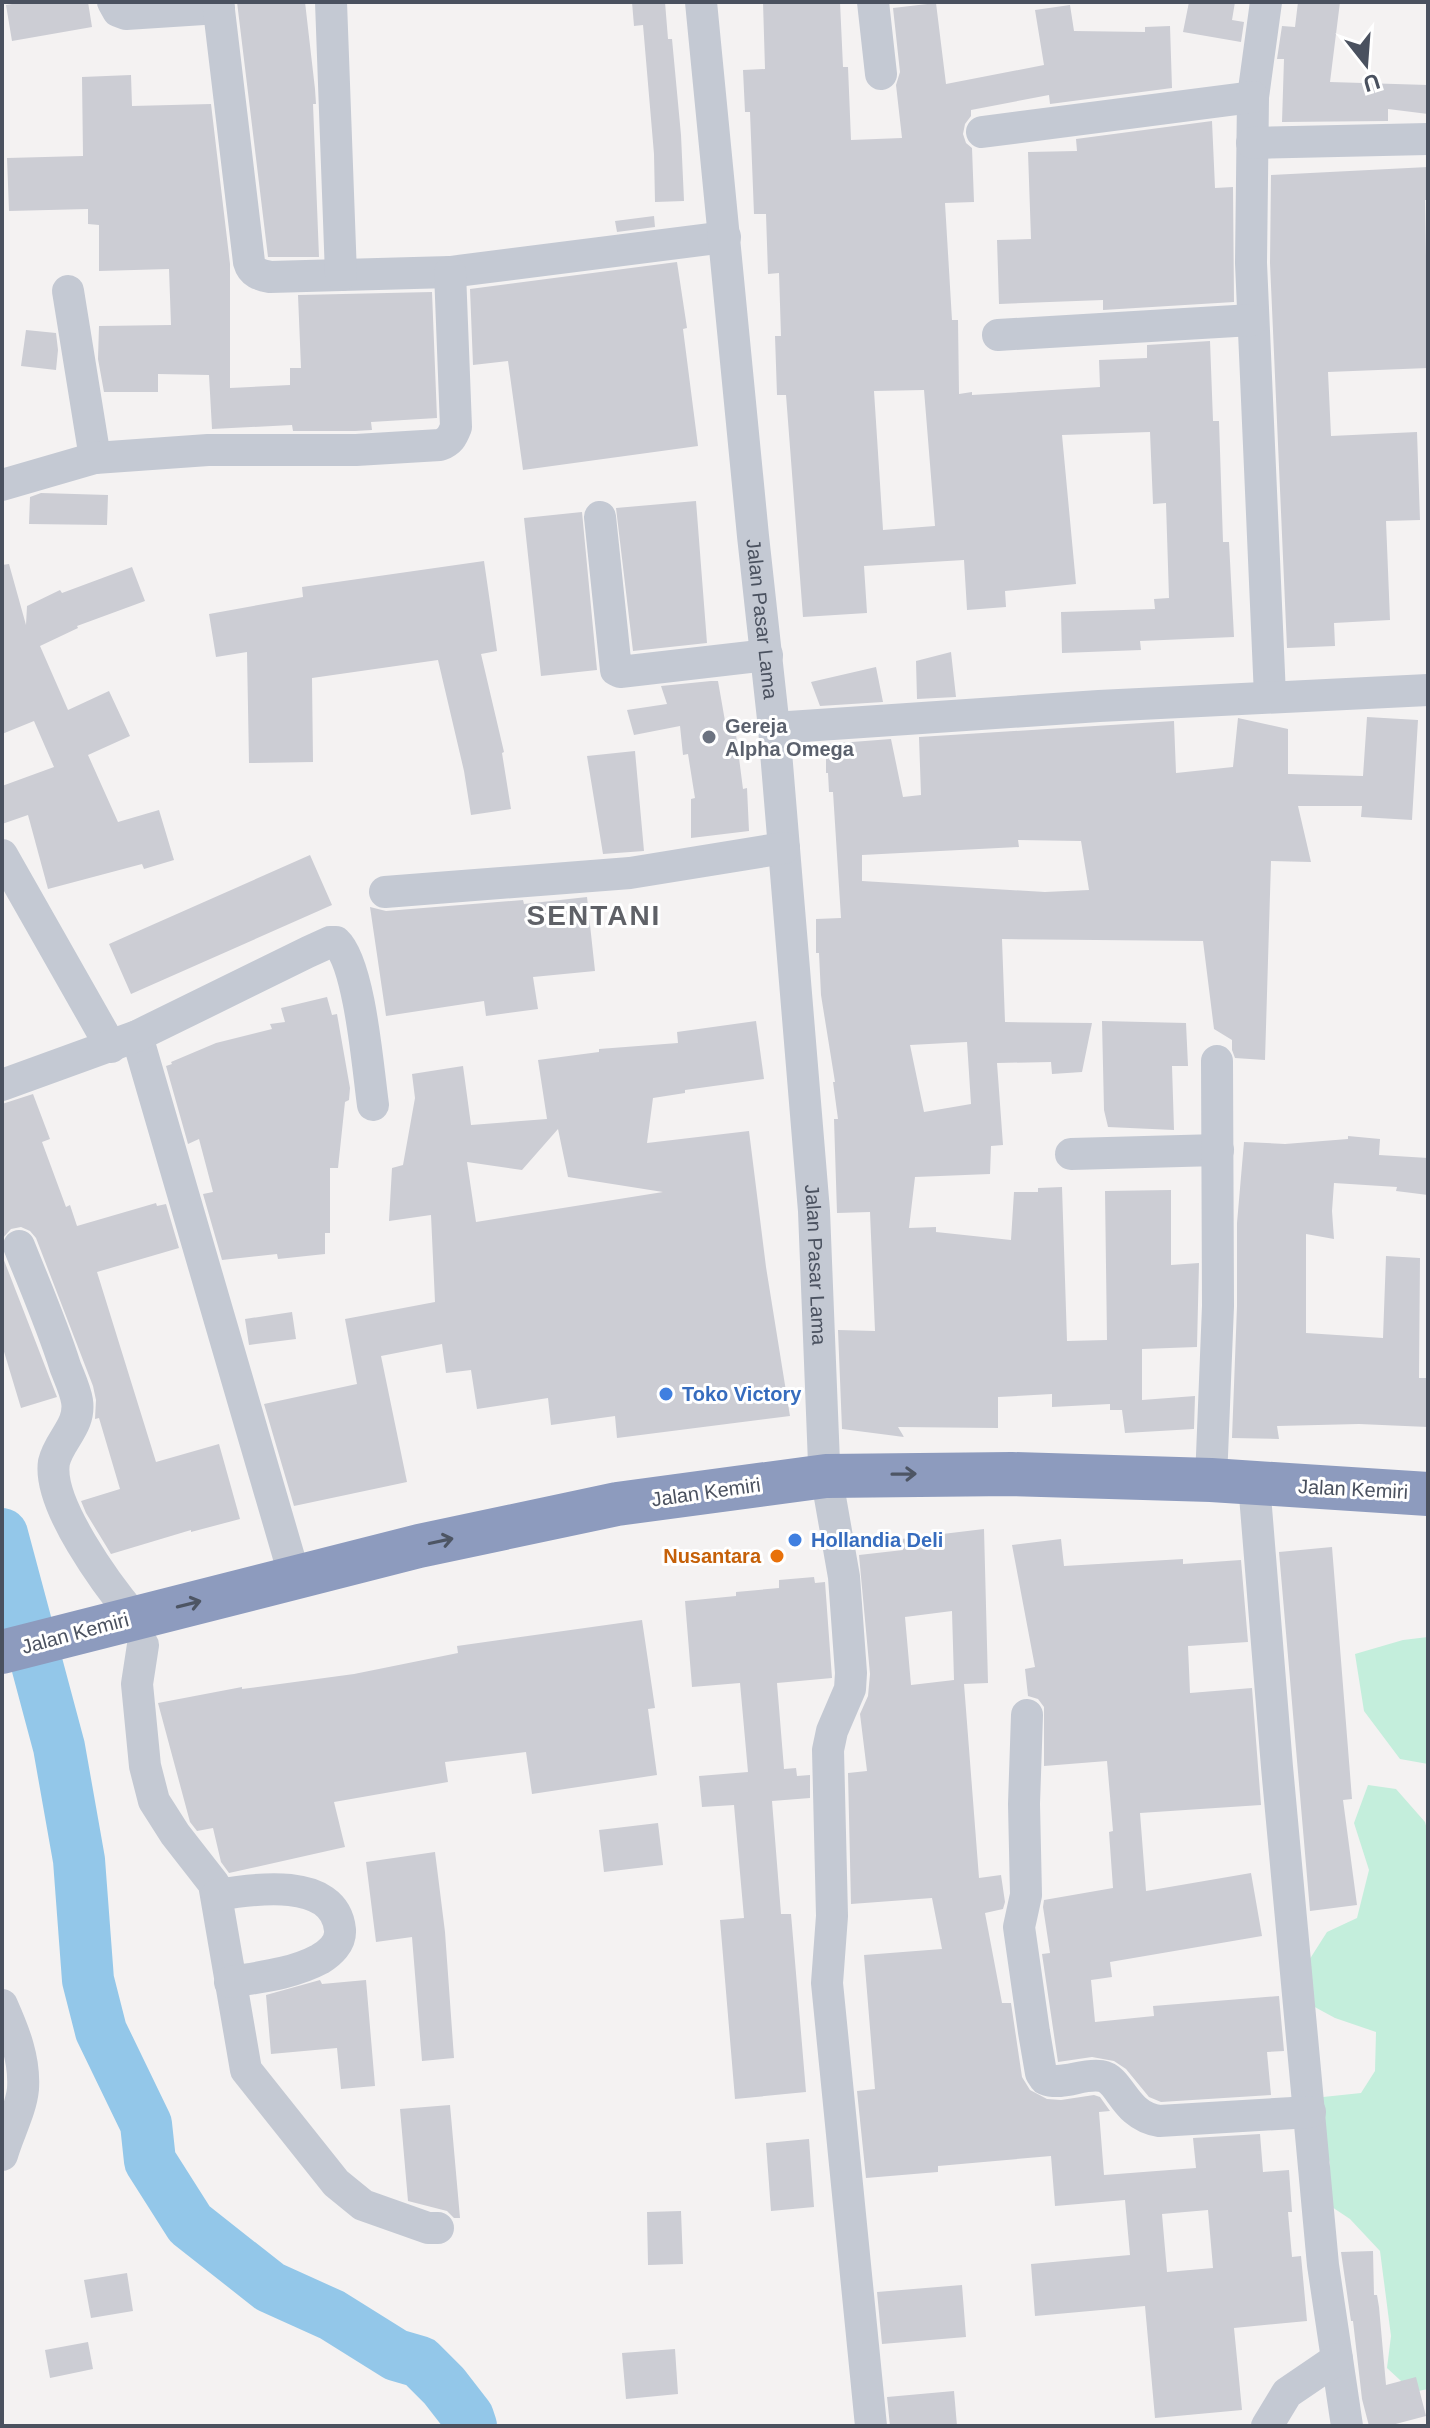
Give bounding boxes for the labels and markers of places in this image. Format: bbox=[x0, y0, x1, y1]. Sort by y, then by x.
place label: Gereja Alpha Omega bbox=[725, 715, 855, 760]
marker: Gereja Alpha Omega bbox=[700, 728, 718, 746]
place label: Toko Victory bbox=[682, 1383, 802, 1405]
marker: Toko Victory bbox=[657, 1385, 675, 1403]
place label: Hollandia Deli bbox=[811, 1529, 943, 1551]
marker: Hollandia Deli bbox=[786, 1531, 804, 1549]
place label: Nusantara bbox=[663, 1545, 762, 1567]
marker: Nusantara bbox=[768, 1547, 786, 1565]

